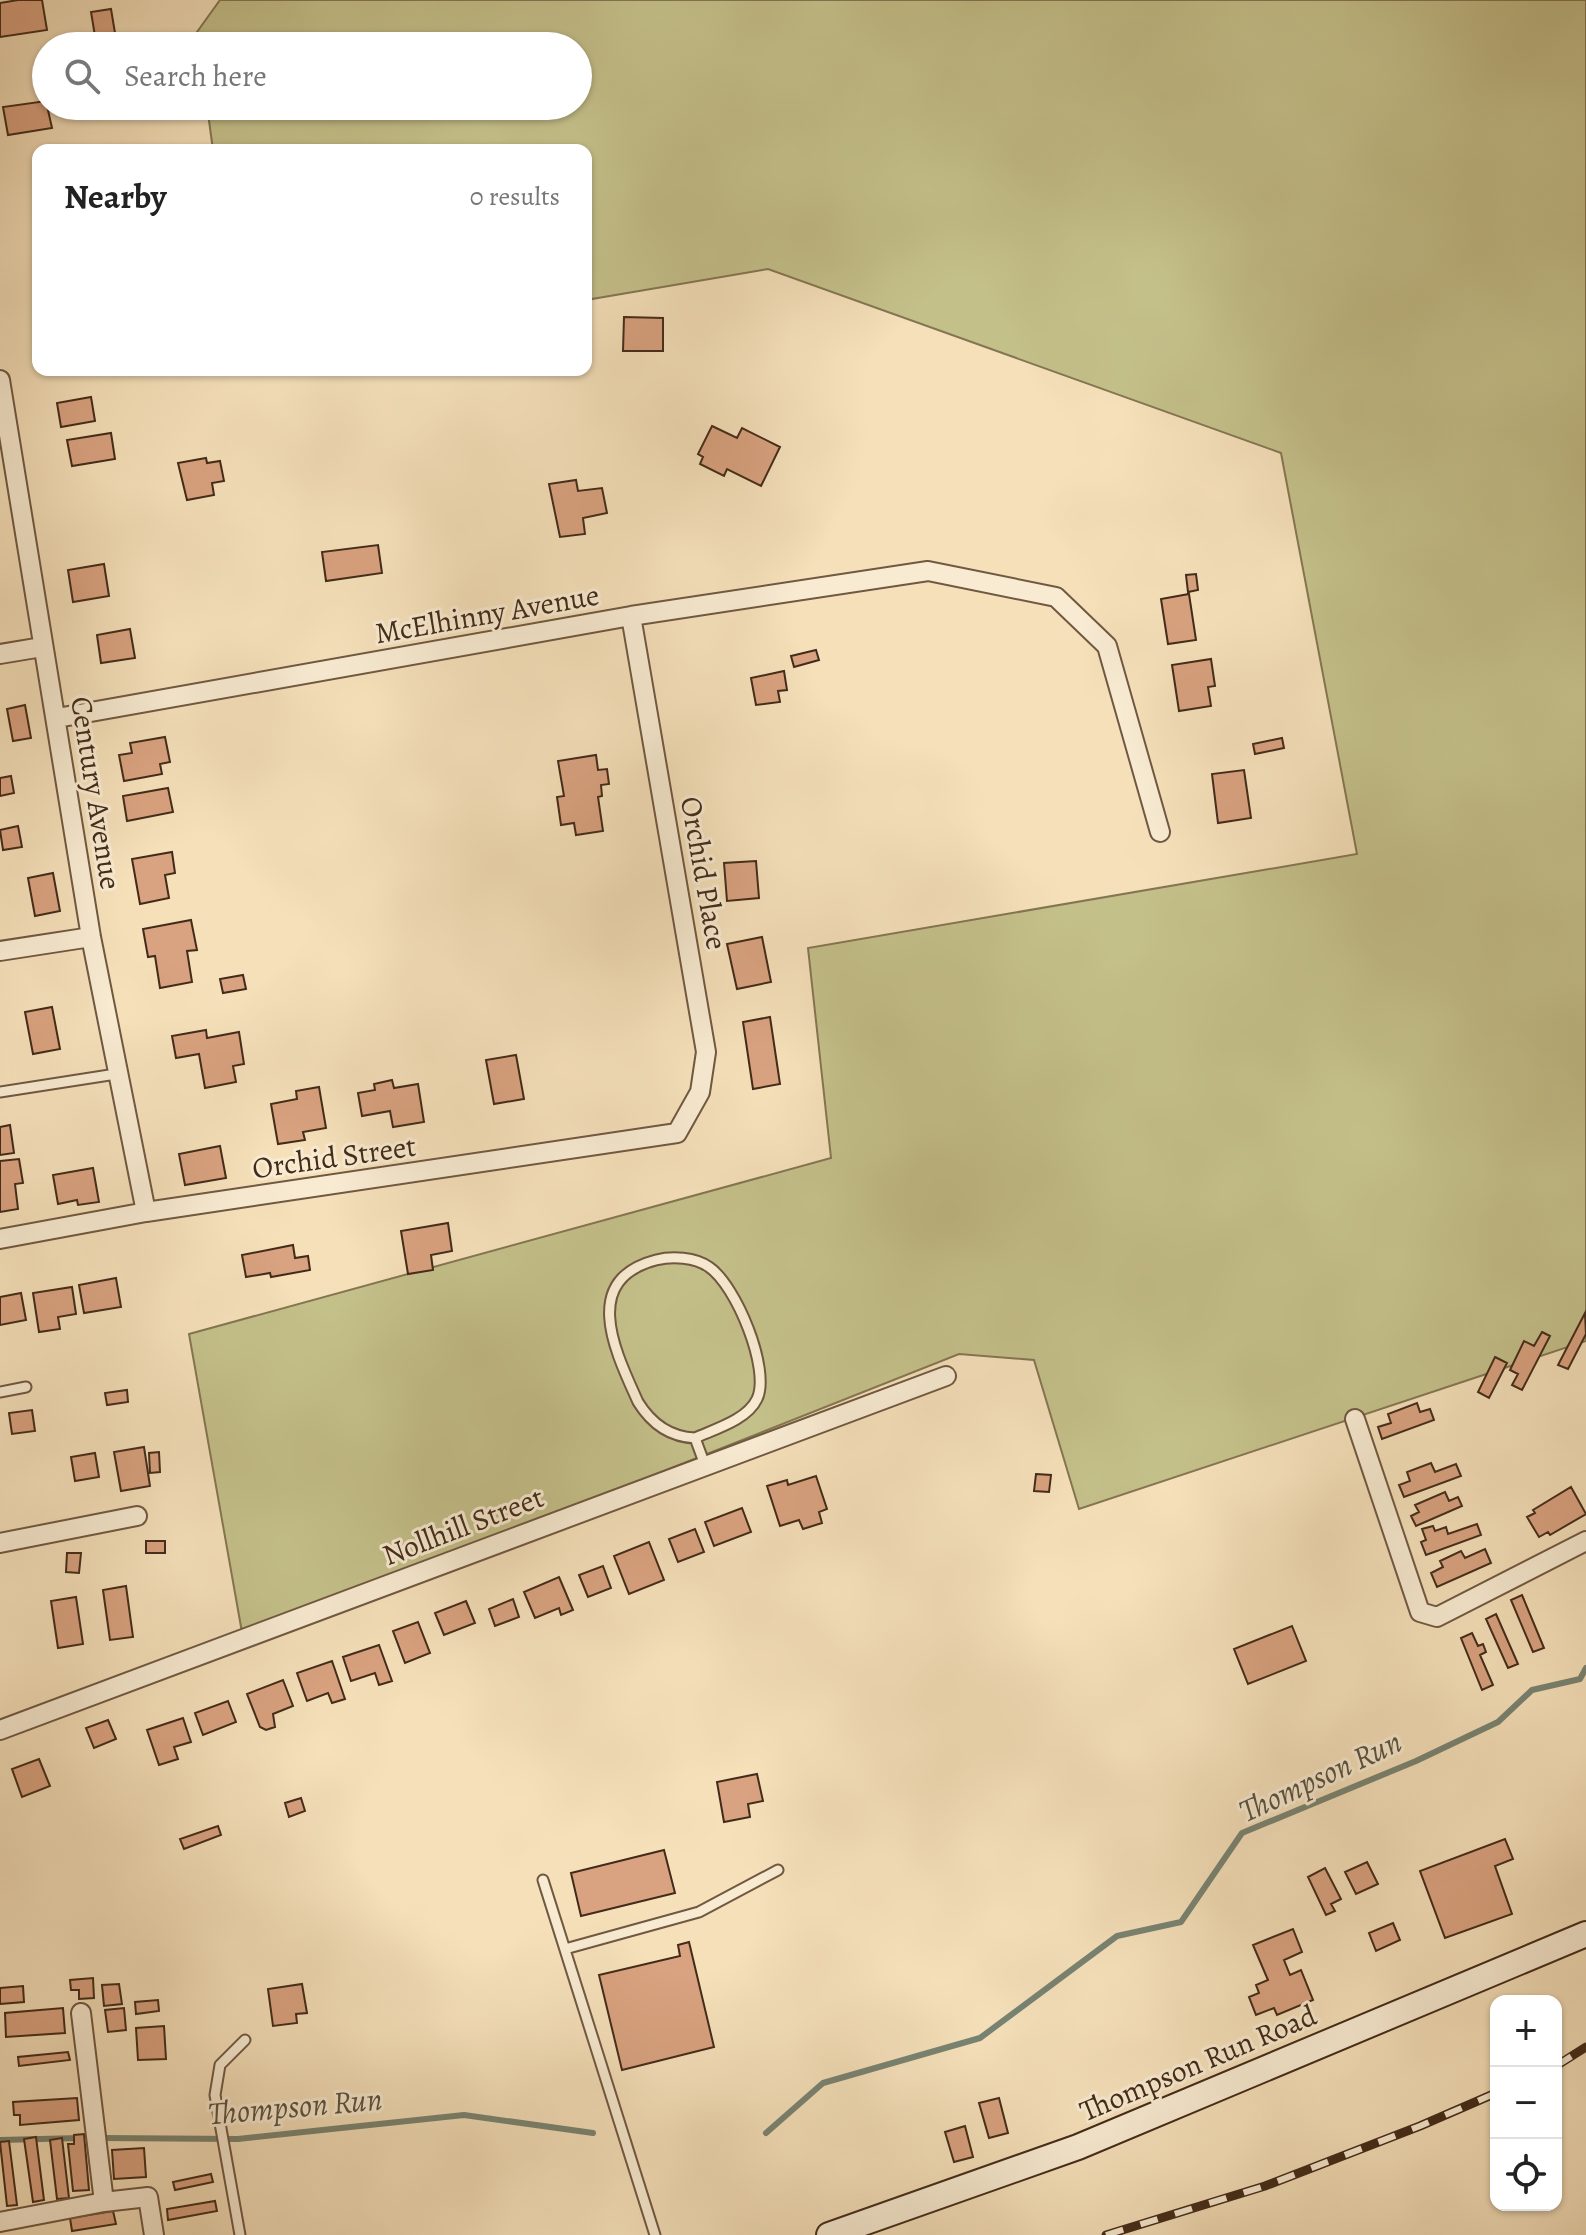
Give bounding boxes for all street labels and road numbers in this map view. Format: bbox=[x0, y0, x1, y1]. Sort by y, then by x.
street label: McElhinny Avenue bbox=[372, 575, 602, 653]
street label: Century Avenue bbox=[61, 694, 131, 892]
street label: Orchid Place bbox=[671, 793, 737, 953]
street label: Orchid Street bbox=[250, 1126, 419, 1188]
street label: Nollhill Street bbox=[377, 1477, 549, 1575]
street label: Thompson Run Road bbox=[1074, 1995, 1323, 2131]

